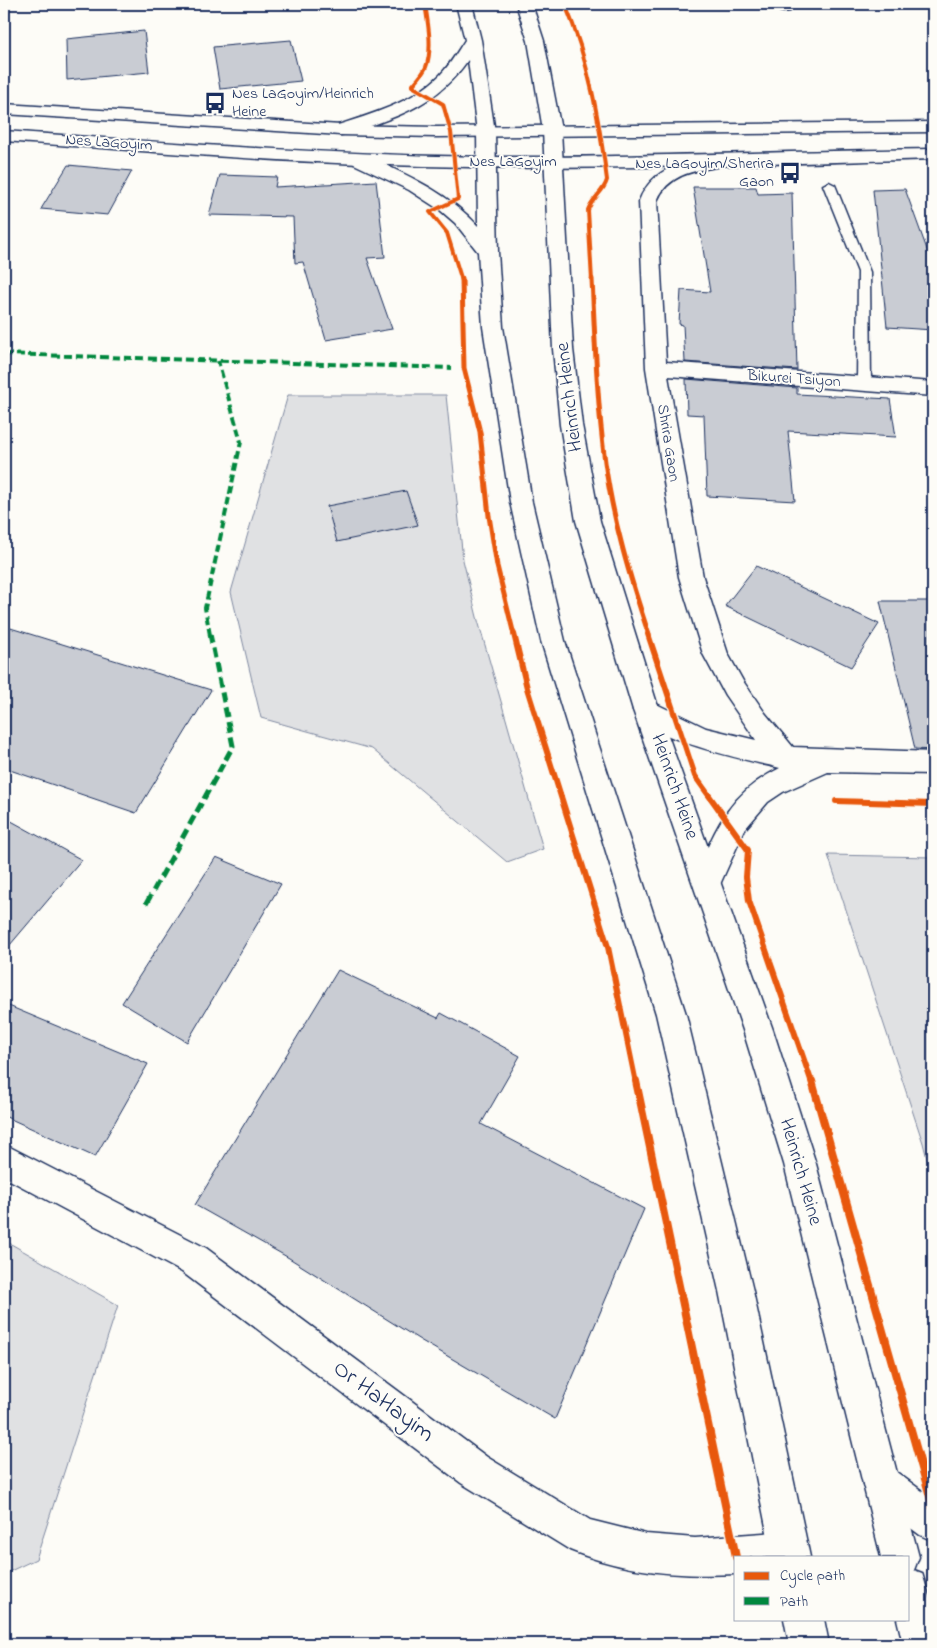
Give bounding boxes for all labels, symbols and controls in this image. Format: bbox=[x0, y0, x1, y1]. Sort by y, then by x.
place label: Nes LaGoyim/Heinrich Heine bbox=[232, 82, 374, 124]
bus stop icon: Nes LaGoyim/Heinrich Heine bbox=[202, 90, 228, 116]
street label: Nes LaGoyim bbox=[65, 128, 153, 158]
street label: Nes LaGoyim bbox=[469, 150, 557, 174]
place label: Nes LaGoyim/Sherira Gaon bbox=[635, 152, 774, 194]
bus stop icon: Nes LaGoyim/Sherira Gaon bbox=[777, 160, 803, 186]
street label: Heinrich Heine bbox=[549, 341, 591, 453]
street label: Bikurei Tsiyon bbox=[745, 364, 842, 394]
street label: Shrira Gaon bbox=[650, 403, 686, 484]
street label: Heinrich Heine bbox=[642, 730, 706, 844]
street label: Heinrich Heine bbox=[771, 1115, 829, 1229]
street label: Or HaHayim bbox=[324, 1352, 441, 1453]
legend bbox=[734, 1556, 910, 1620]
text: Cycle path bbox=[780, 1565, 845, 1588]
text: Path bbox=[780, 1591, 808, 1613]

